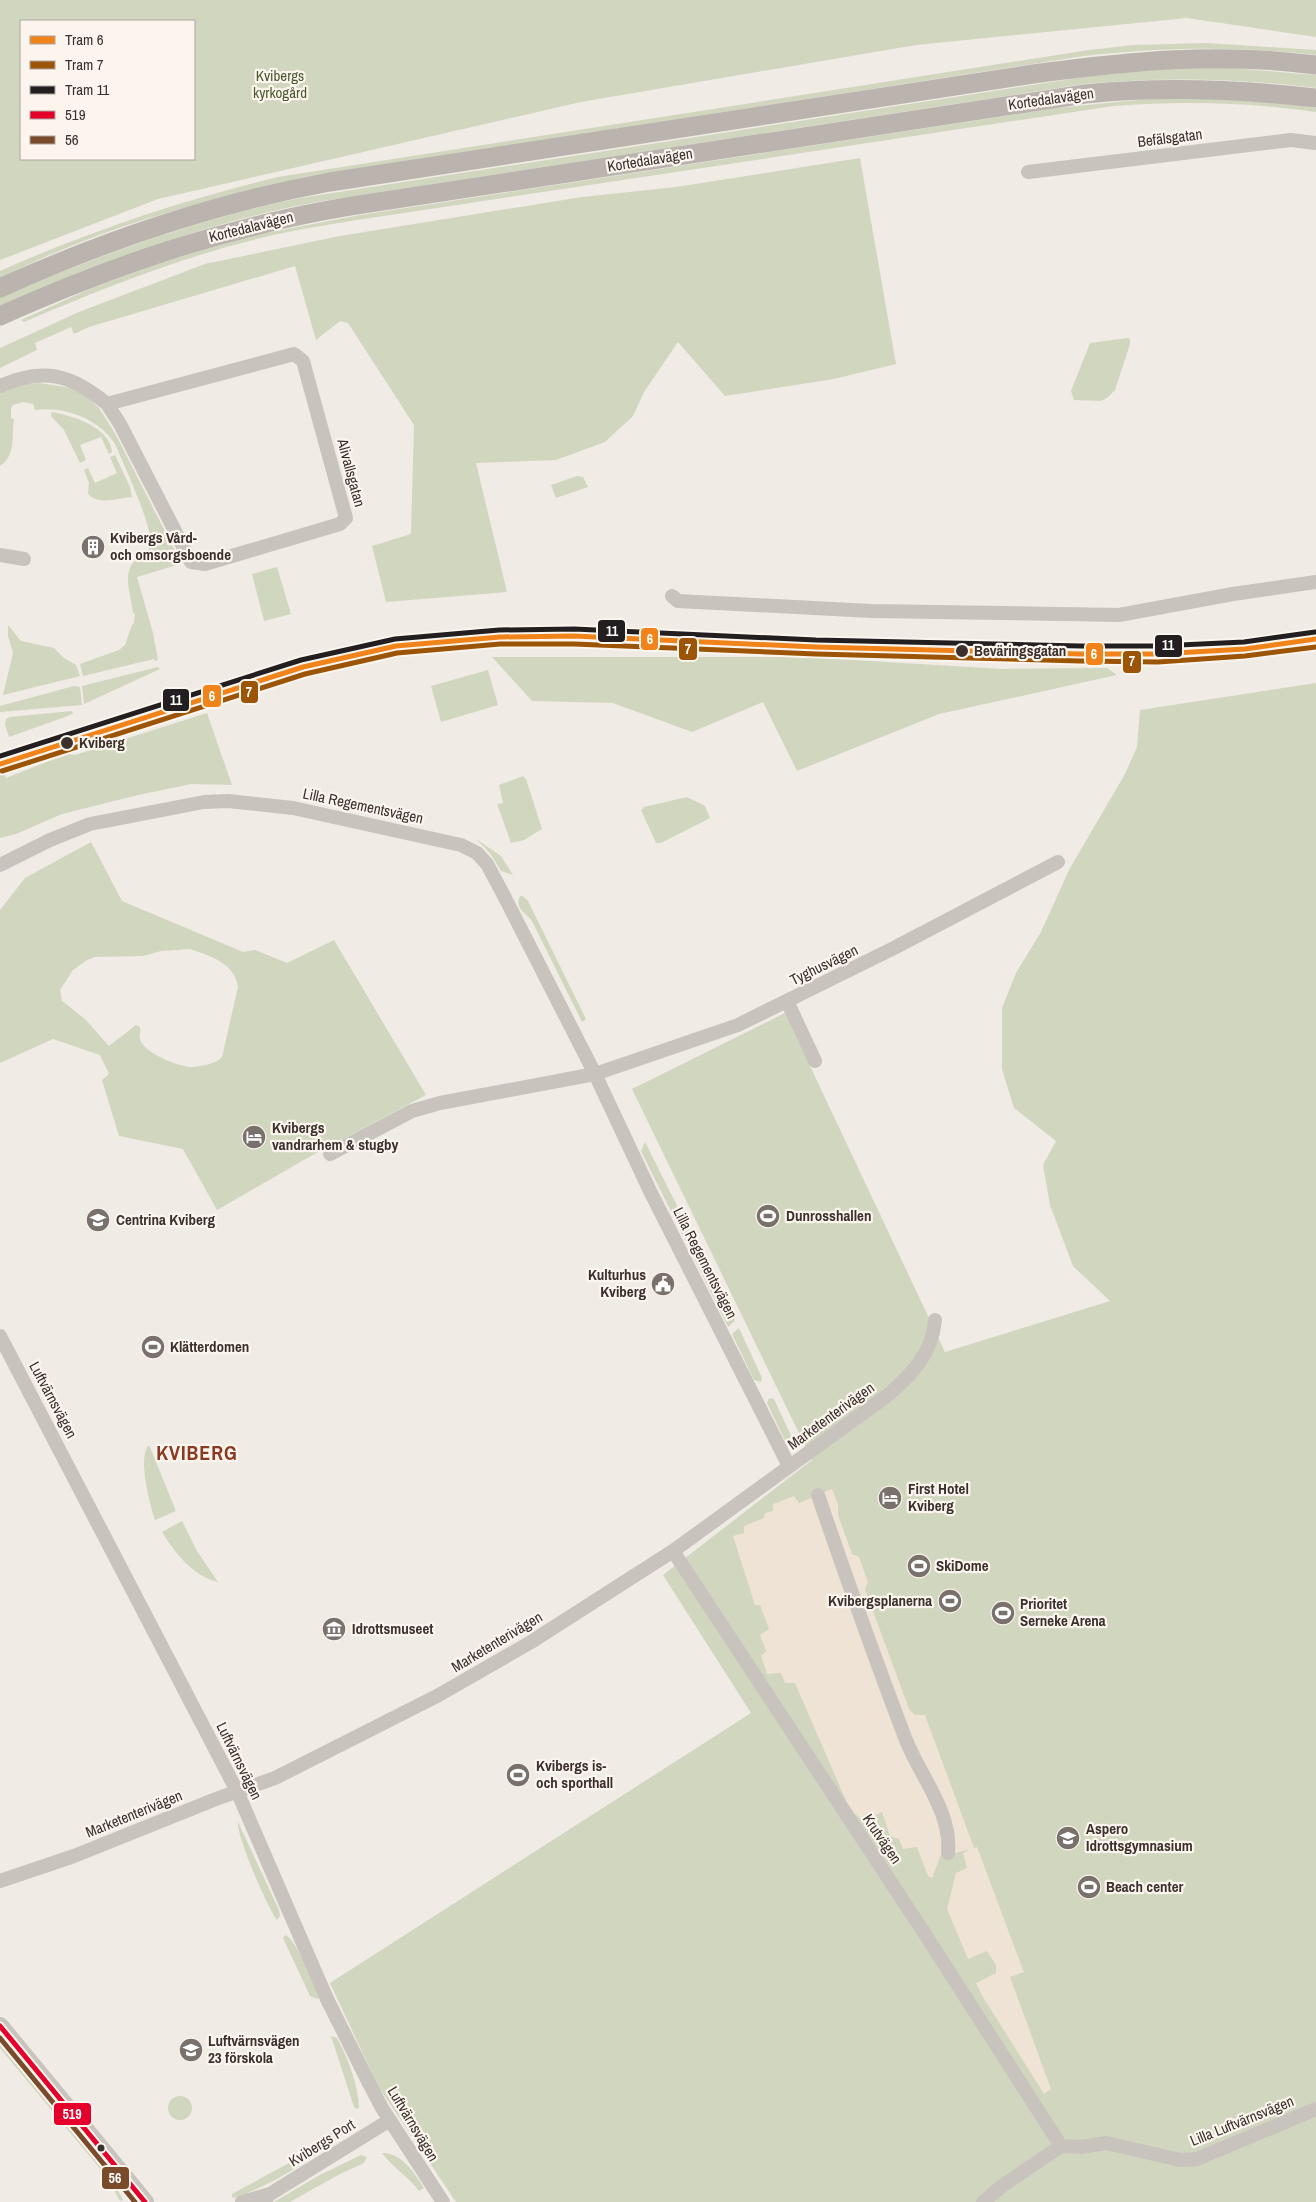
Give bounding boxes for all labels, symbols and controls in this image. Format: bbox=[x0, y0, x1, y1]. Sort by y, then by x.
legend bbox=[20, 20, 195, 160]
text: Tram 6 bbox=[65, 29, 104, 50]
text: Tram 7 bbox=[65, 54, 104, 75]
park label: Kvibergs kyrkogård bbox=[253, 65, 307, 103]
text: Tram 11 bbox=[65, 79, 110, 100]
street label: Kortedalavägen bbox=[1007, 82, 1095, 115]
text: 519 bbox=[65, 104, 86, 125]
street label: Befälsgatan bbox=[1136, 123, 1203, 152]
text: 56 bbox=[65, 129, 79, 150]
street label: Kortedalavägen bbox=[606, 142, 694, 177]
street label: Kortedalavägen bbox=[207, 206, 295, 247]
street label: Alivallsgatan bbox=[332, 436, 371, 509]
place label: Kvibergs Vård- och omsorgsboende bbox=[110, 527, 231, 565]
building icon: Kvibergs Vård- och omsorgsboende bbox=[80, 534, 106, 560]
line badge: 11 bbox=[597, 619, 626, 643]
text: 11 bbox=[606, 622, 619, 640]
line badge: 6 bbox=[640, 627, 659, 651]
text: 6 bbox=[647, 630, 653, 648]
line badge: 11 bbox=[1154, 634, 1183, 658]
text: 11 bbox=[1162, 636, 1175, 654]
line badge: 7 bbox=[678, 637, 698, 661]
text: 7 bbox=[685, 640, 692, 658]
place label: Beväringsgatan bbox=[974, 640, 1066, 661]
line badge: 6 bbox=[1085, 642, 1104, 666]
marker: Beväringsgatan bbox=[954, 643, 970, 659]
text: 6 bbox=[1091, 645, 1097, 663]
line badge: 7 bbox=[1122, 650, 1142, 674]
text: 7 bbox=[1129, 652, 1136, 670]
line badge: 7 bbox=[240, 680, 259, 704]
text: 7 bbox=[246, 683, 253, 701]
line badge: 6 bbox=[202, 684, 222, 708]
text: 6 bbox=[209, 687, 215, 705]
line badge: 11 bbox=[162, 688, 190, 712]
text: 11 bbox=[170, 691, 183, 709]
place label: Kviberg bbox=[79, 732, 125, 753]
marker: Kviberg bbox=[59, 735, 75, 751]
street label: Lilla Regementsvägen bbox=[301, 783, 425, 829]
street label: Tyghusvägen bbox=[786, 939, 861, 990]
place label: Kvibergs vandrarhem & stugby bbox=[272, 1117, 399, 1155]
hotel icon: Kvibergs vandrarhem & stugby bbox=[241, 1124, 267, 1150]
street label: Lilla Regementsvägen bbox=[668, 1203, 743, 1322]
sports icon: Dunrosshallen bbox=[755, 1203, 781, 1229]
place label: Dunrosshallen bbox=[786, 1205, 871, 1226]
school or university icon: Centrina Kviberg bbox=[85, 1207, 111, 1233]
place label: Centrina Kviberg bbox=[116, 1209, 216, 1230]
place label: Kulturhus Kviberg bbox=[588, 1264, 646, 1302]
public building icon: Kulturhus Kviberg bbox=[650, 1271, 676, 1297]
sports icon: Klätterdomen bbox=[140, 1334, 166, 1360]
place label: Klätterdomen bbox=[170, 1336, 249, 1357]
street label: Luftvärnsvägen bbox=[24, 1358, 82, 1442]
street label: Marketenterivägen bbox=[783, 1377, 878, 1454]
district label: KVIBERG bbox=[156, 1439, 238, 1466]
place label: First Hotel Kviberg bbox=[908, 1478, 969, 1516]
hotel icon: First Hotel Kviberg bbox=[877, 1485, 903, 1511]
sports icon: SkiDome bbox=[906, 1553, 932, 1579]
place label: SkiDome bbox=[936, 1555, 989, 1576]
sports icon: Kvibergsplanerna bbox=[937, 1588, 963, 1614]
place label: Kvibergsplanerna bbox=[828, 1590, 932, 1611]
place label: Prioritet Serneke Arena bbox=[1020, 1593, 1106, 1631]
sports icon: Prioritet Serneke Arena bbox=[990, 1600, 1016, 1626]
street label: Marketenterivägen bbox=[447, 1606, 546, 1677]
museum icon: Idrottsmuseet bbox=[321, 1616, 347, 1642]
place label: Idrottsmuseet bbox=[352, 1618, 433, 1639]
street label: Luftvärnsvägen bbox=[212, 1718, 267, 1803]
place label: Kvibergs is- och sporthall bbox=[536, 1755, 613, 1793]
sports icon: Kvibergs is- och sporthall bbox=[505, 1762, 531, 1788]
street label: Marketenterivägen bbox=[82, 1785, 185, 1842]
street label: Krutvägen bbox=[858, 1810, 907, 1868]
place label: Aspero Idrottsgymnasium bbox=[1086, 1818, 1193, 1856]
school or university icon: Aspero Idrottsgymnasium bbox=[1055, 1825, 1081, 1851]
sports icon: Beach center bbox=[1076, 1874, 1102, 1900]
place label: Beach center bbox=[1106, 1876, 1183, 1897]
place label: Luftvärnsvägen 23 förskola bbox=[208, 2030, 300, 2068]
school or university icon: Luftvärnsvägen 23 förskola bbox=[178, 2037, 204, 2063]
street label: Luftvärnsvägen bbox=[383, 2082, 444, 2165]
street label: Lilla Luftvärnsvägen bbox=[1187, 2090, 1297, 2151]
line badge: 519 bbox=[53, 2102, 92, 2126]
text: 519 bbox=[62, 2105, 82, 2123]
street label: Kvibergs Port bbox=[285, 2114, 359, 2171]
unlabelled marker bbox=[96, 2143, 106, 2153]
line badge: 56 bbox=[101, 2166, 130, 2190]
text: 56 bbox=[109, 2169, 121, 2187]

